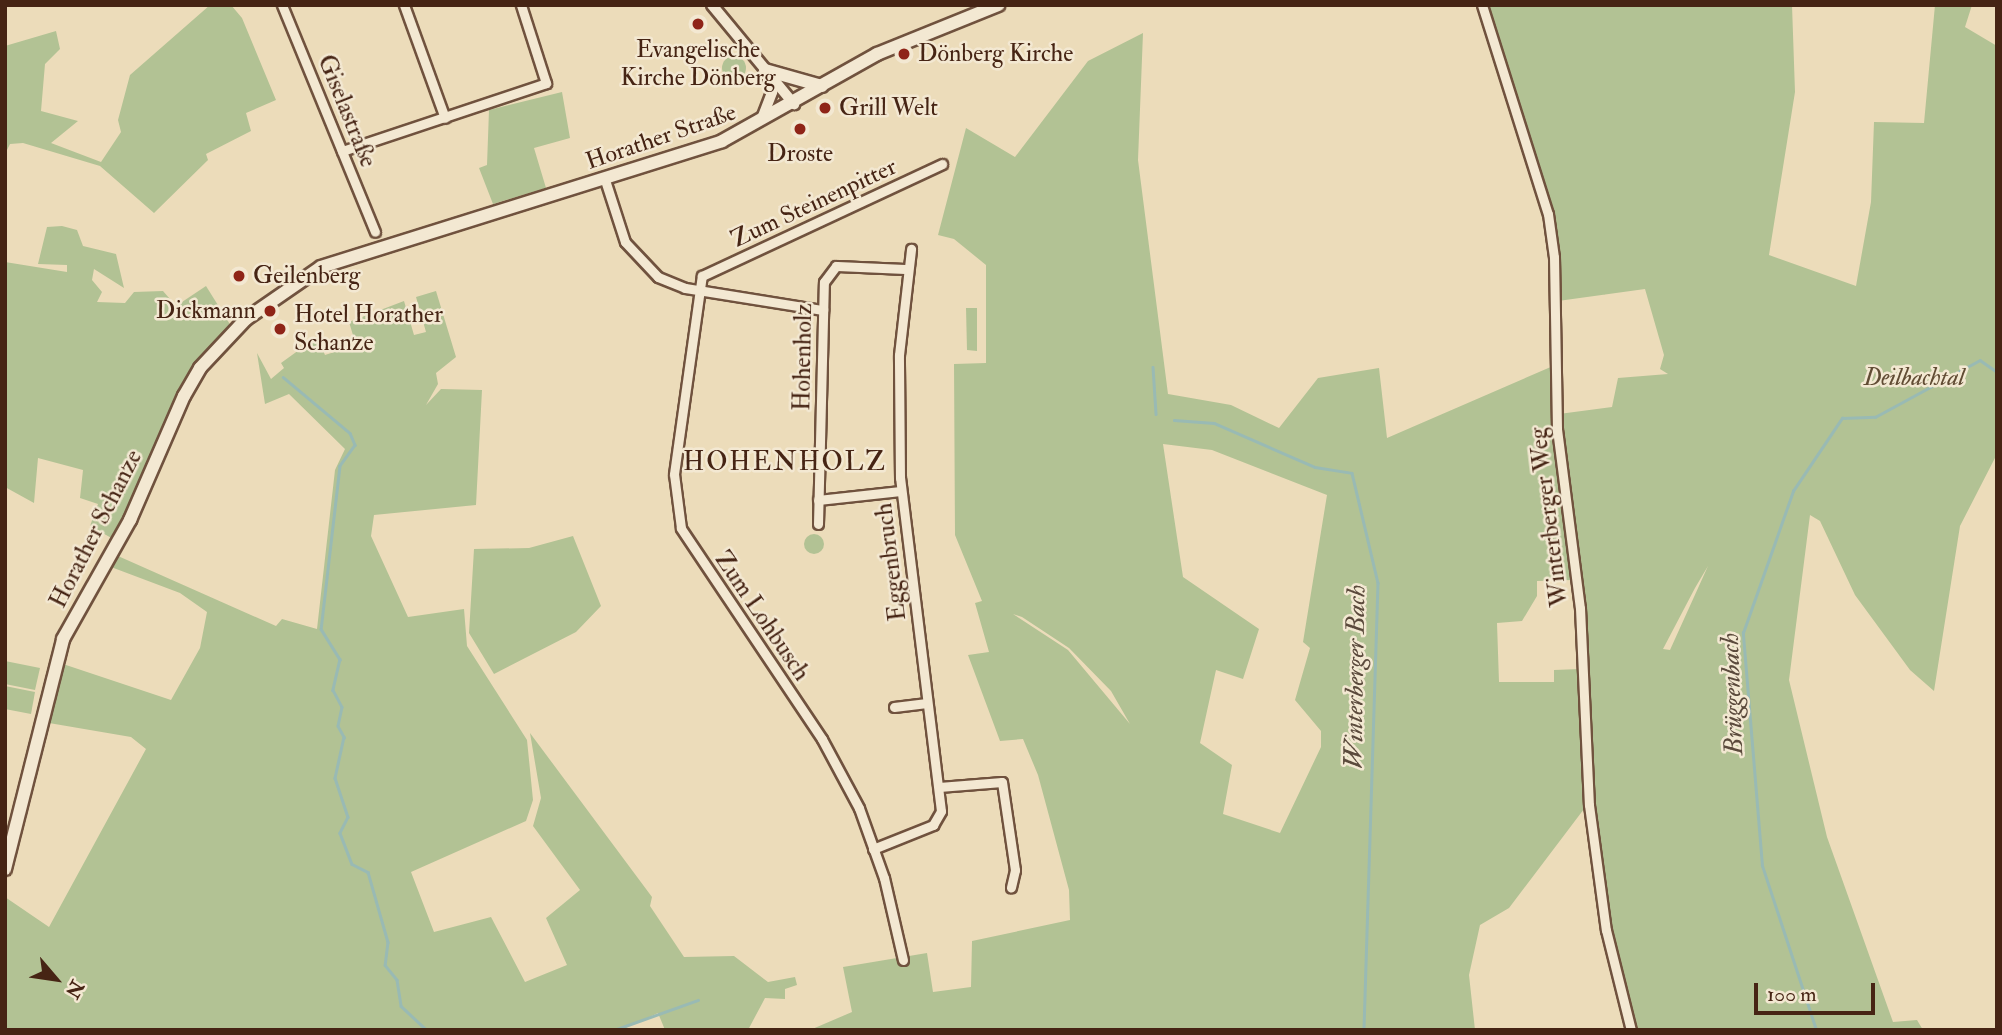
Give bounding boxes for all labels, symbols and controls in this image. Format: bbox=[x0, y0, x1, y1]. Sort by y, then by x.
marker: Evangelische Kirche Dönberg bbox=[690, 16, 706, 32]
place label: Evangelische Kirche Dönberg bbox=[620, 36, 776, 92]
place label: Dönberg Kirche bbox=[918, 40, 1073, 68]
marker: Dönberg Kirche bbox=[896, 46, 912, 62]
street label: Giselastraße bbox=[311, 51, 383, 171]
place label: Grill Welt bbox=[839, 94, 938, 122]
street label: Horather Straße bbox=[582, 98, 740, 176]
marker: Grill Welt bbox=[817, 100, 833, 116]
marker: Droste bbox=[792, 121, 808, 137]
place label: Droste bbox=[767, 140, 833, 168]
street label: Zum Steinenpitter bbox=[727, 152, 901, 254]
place label: Geilenberg bbox=[253, 262, 360, 290]
marker: Geilenberg bbox=[231, 268, 247, 284]
place label: Dickmann bbox=[156, 297, 256, 325]
place label: Hotel Horather Schanze bbox=[294, 301, 443, 357]
marker: Dickmann bbox=[262, 303, 278, 319]
street label: Hohenholz bbox=[788, 303, 818, 411]
marker: Hotel Horather Schanze bbox=[272, 321, 288, 337]
park label: Deilbachtal bbox=[1864, 364, 1964, 392]
street label: Winterberger Weg bbox=[1524, 426, 1574, 608]
street label: Horather Schanze bbox=[44, 445, 148, 613]
district label: HOHENHOLZ bbox=[684, 447, 886, 479]
street label: Eggenbruch bbox=[869, 501, 913, 623]
street label: Zum Lohbusch bbox=[708, 546, 816, 686]
water label: Winterberger Bach bbox=[1339, 584, 1373, 770]
water label: Brüggenbach bbox=[1715, 632, 1751, 756]
north arrow bbox=[21, 944, 91, 1014]
scale bar bbox=[1757, 968, 1878, 1012]
text: N bbox=[60, 976, 89, 1002]
text: 100 m bbox=[1767, 981, 1817, 1008]

